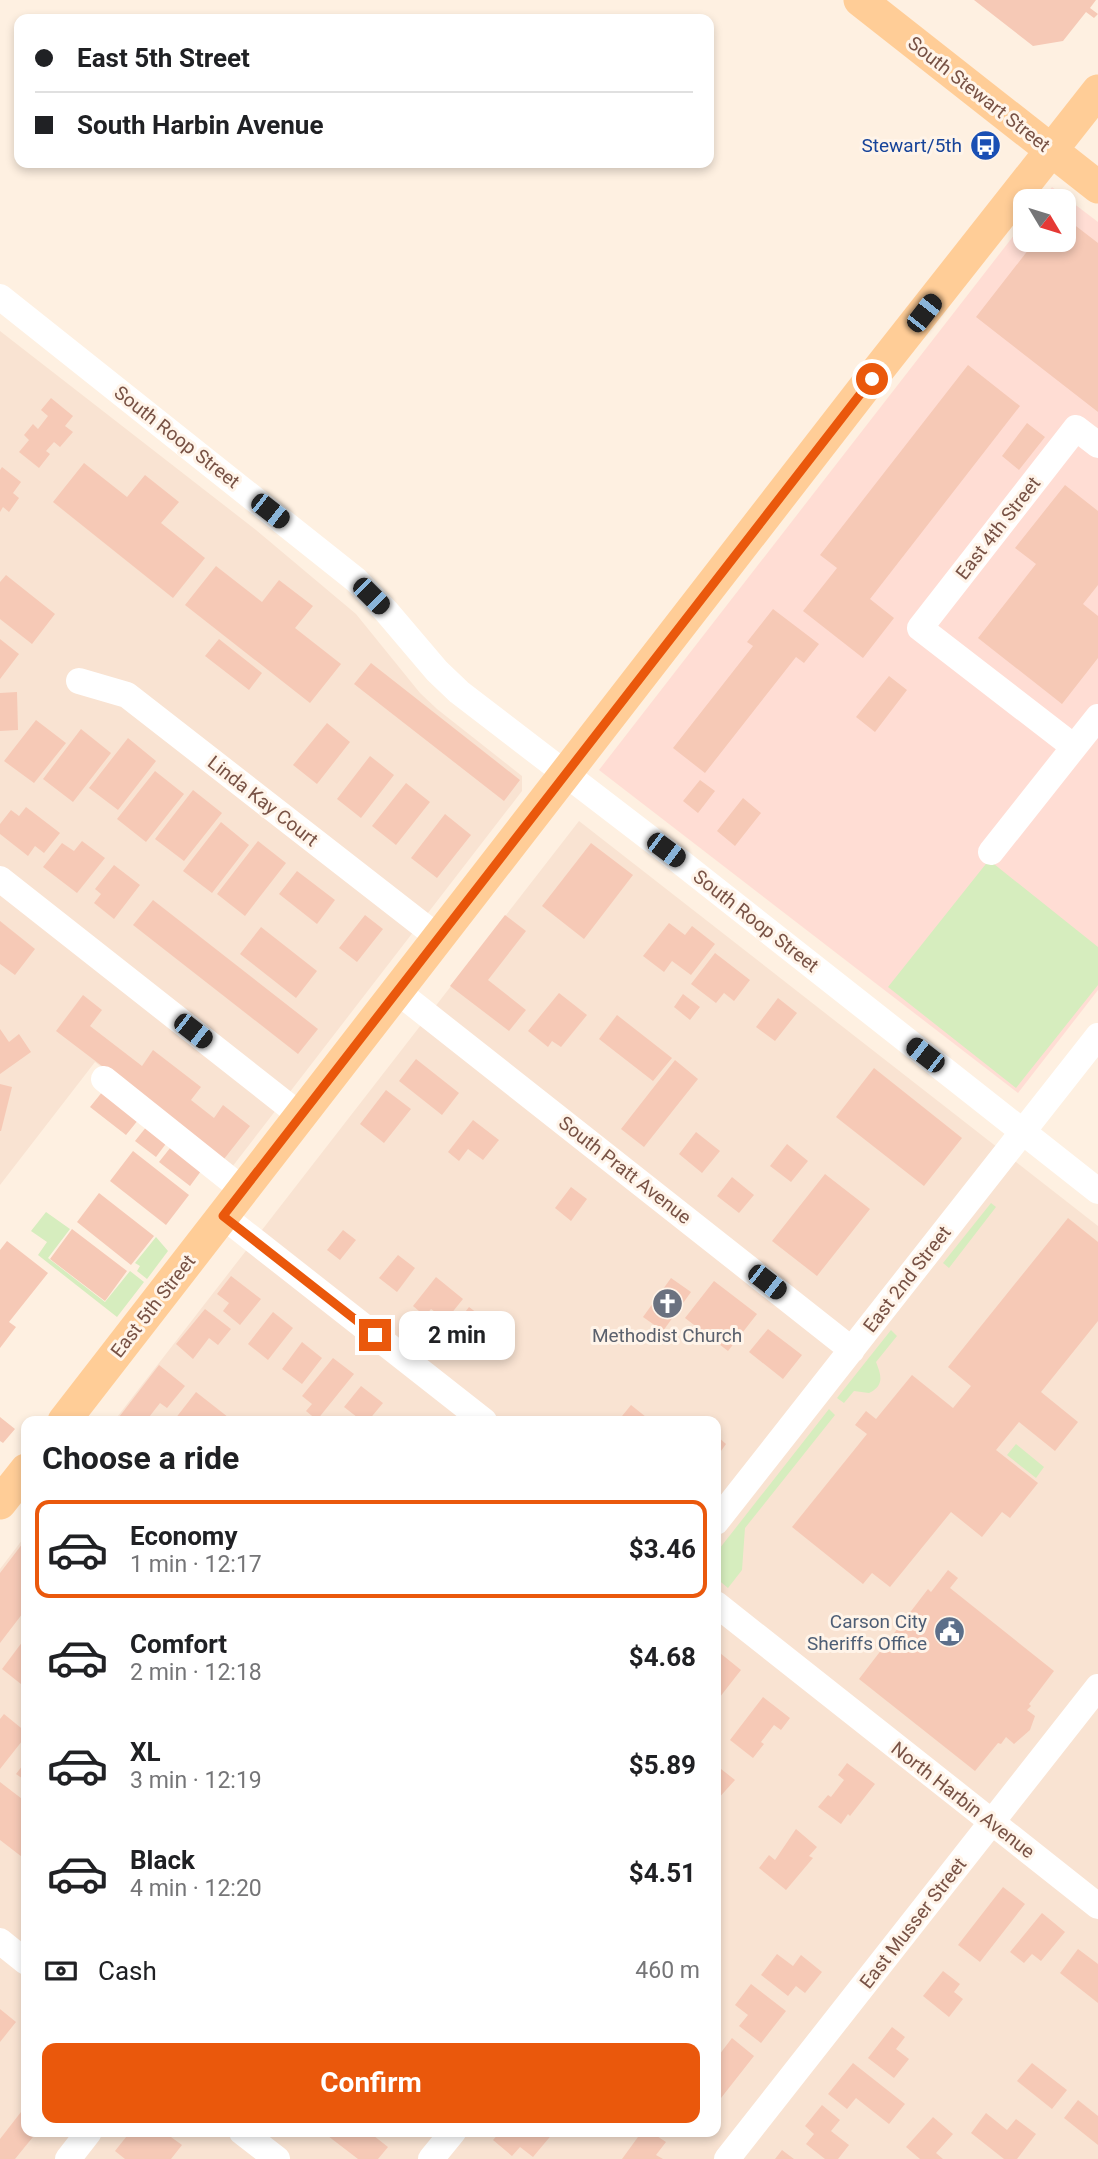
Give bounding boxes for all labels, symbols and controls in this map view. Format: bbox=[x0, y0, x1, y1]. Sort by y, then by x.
street label: South Stewart Street bbox=[903, 31, 1055, 157]
text: East 5th Street bbox=[77, 43, 250, 73]
text: South Harbin Avenue bbox=[77, 110, 323, 140]
bus stop icon: Stewart/5th bbox=[968, 128, 1002, 162]
place label: Stewart/5th bbox=[861, 134, 962, 157]
north arrow bbox=[1013, 189, 1076, 252]
map controls bbox=[1013, 189, 1076, 252]
car bbox=[903, 290, 946, 336]
route start bbox=[856, 363, 888, 395]
street label: South Roop Street bbox=[110, 381, 244, 493]
street label: East 4th Street bbox=[951, 472, 1045, 584]
car bbox=[247, 490, 294, 532]
car bbox=[349, 574, 394, 618]
street label: Linda Kay Court bbox=[203, 751, 323, 851]
car bbox=[643, 829, 690, 871]
street label: South Roop Street bbox=[689, 865, 823, 977]
car bbox=[170, 1010, 217, 1052]
car bbox=[902, 1034, 949, 1076]
street label: South Pratt Avenue bbox=[554, 1111, 696, 1229]
street label: East 2nd Street bbox=[858, 1221, 956, 1337]
street label: East 5th Street bbox=[106, 1250, 200, 1362]
car bbox=[744, 1261, 791, 1303]
church icon: Methodist Church bbox=[650, 1287, 684, 1321]
callout: 2 min bbox=[400, 1310, 515, 1360]
route end bbox=[359, 1319, 391, 1351]
text: 2 min bbox=[428, 1322, 486, 1349]
place label: Methodist Church bbox=[592, 1324, 742, 1347]
text: Choose a ride bbox=[42, 1439, 239, 1477]
icon: car bbox=[46, 1518, 109, 1581]
text: Economy bbox=[130, 1521, 237, 1551]
text: $3.46 bbox=[629, 1534, 696, 1564]
text: 1 min · 12:17 bbox=[130, 1551, 262, 1578]
place label: Carson City Sheriffs Office bbox=[807, 1610, 927, 1655]
public building icon: Carson City Sheriffs Office bbox=[933, 1615, 967, 1649]
icon: car bbox=[46, 1626, 109, 1689]
text: Comfort bbox=[130, 1629, 227, 1659]
text: $4.68 bbox=[629, 1642, 696, 1672]
text: 2 min · 12:18 bbox=[130, 1659, 262, 1686]
icon: car bbox=[46, 1734, 109, 1797]
text: XL bbox=[130, 1737, 161, 1767]
street label: North Harbin Avenue bbox=[887, 1737, 1039, 1863]
text: $5.89 bbox=[629, 1750, 696, 1780]
text: 3 min · 12:19 bbox=[130, 1767, 262, 1794]
icon: car bbox=[46, 1842, 109, 1905]
text: Black bbox=[130, 1845, 195, 1875]
street label: East Musser Street bbox=[855, 1853, 971, 1993]
text: $4.51 bbox=[629, 1858, 696, 1888]
text: 4 min · 12:20 bbox=[130, 1875, 262, 1902]
icon: cash bbox=[42, 1952, 80, 1990]
text: Cash bbox=[98, 1956, 157, 1986]
text: 460 m bbox=[635, 1957, 700, 1984]
button: Confirm bbox=[42, 2043, 700, 2123]

